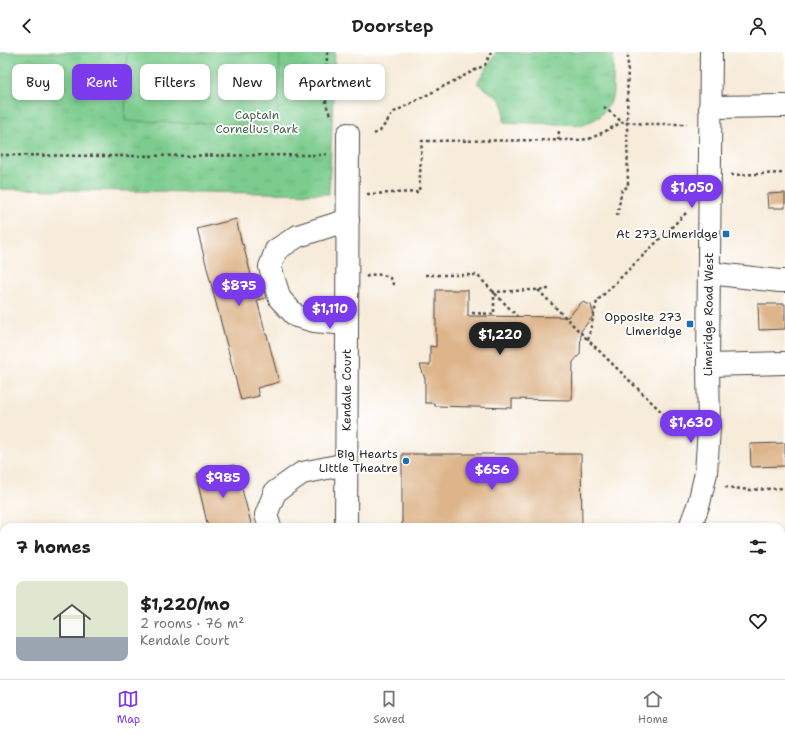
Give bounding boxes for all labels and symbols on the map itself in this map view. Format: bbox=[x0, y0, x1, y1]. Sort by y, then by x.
park label: Captain Cornelius Park bbox=[216, 107, 299, 137]
pin: $1,050 bbox=[659, 175, 725, 209]
place label: At 273 Limeridge bbox=[616, 226, 718, 242]
marker: At 273 Limeridge bbox=[721, 229, 731, 239]
street label: Limeridge Road West bbox=[700, 253, 717, 376]
pin: $875 bbox=[215, 273, 263, 307]
pin: $1,110 bbox=[297, 296, 363, 330]
place label: Opposite 273 Limeridge bbox=[604, 309, 682, 339]
marker: Opposite 273 Limeridge bbox=[685, 319, 695, 329]
pin: $1,220 bbox=[467, 322, 533, 356]
street label: Kendale Court bbox=[338, 349, 355, 431]
pin: $1,630 bbox=[658, 410, 724, 444]
place label: Big Hearts Little Theatre bbox=[319, 446, 398, 476]
marker: Big Hearts Little Theatre bbox=[401, 456, 411, 466]
pin: $656 bbox=[468, 457, 516, 491]
pin: $985 bbox=[199, 465, 247, 499]

